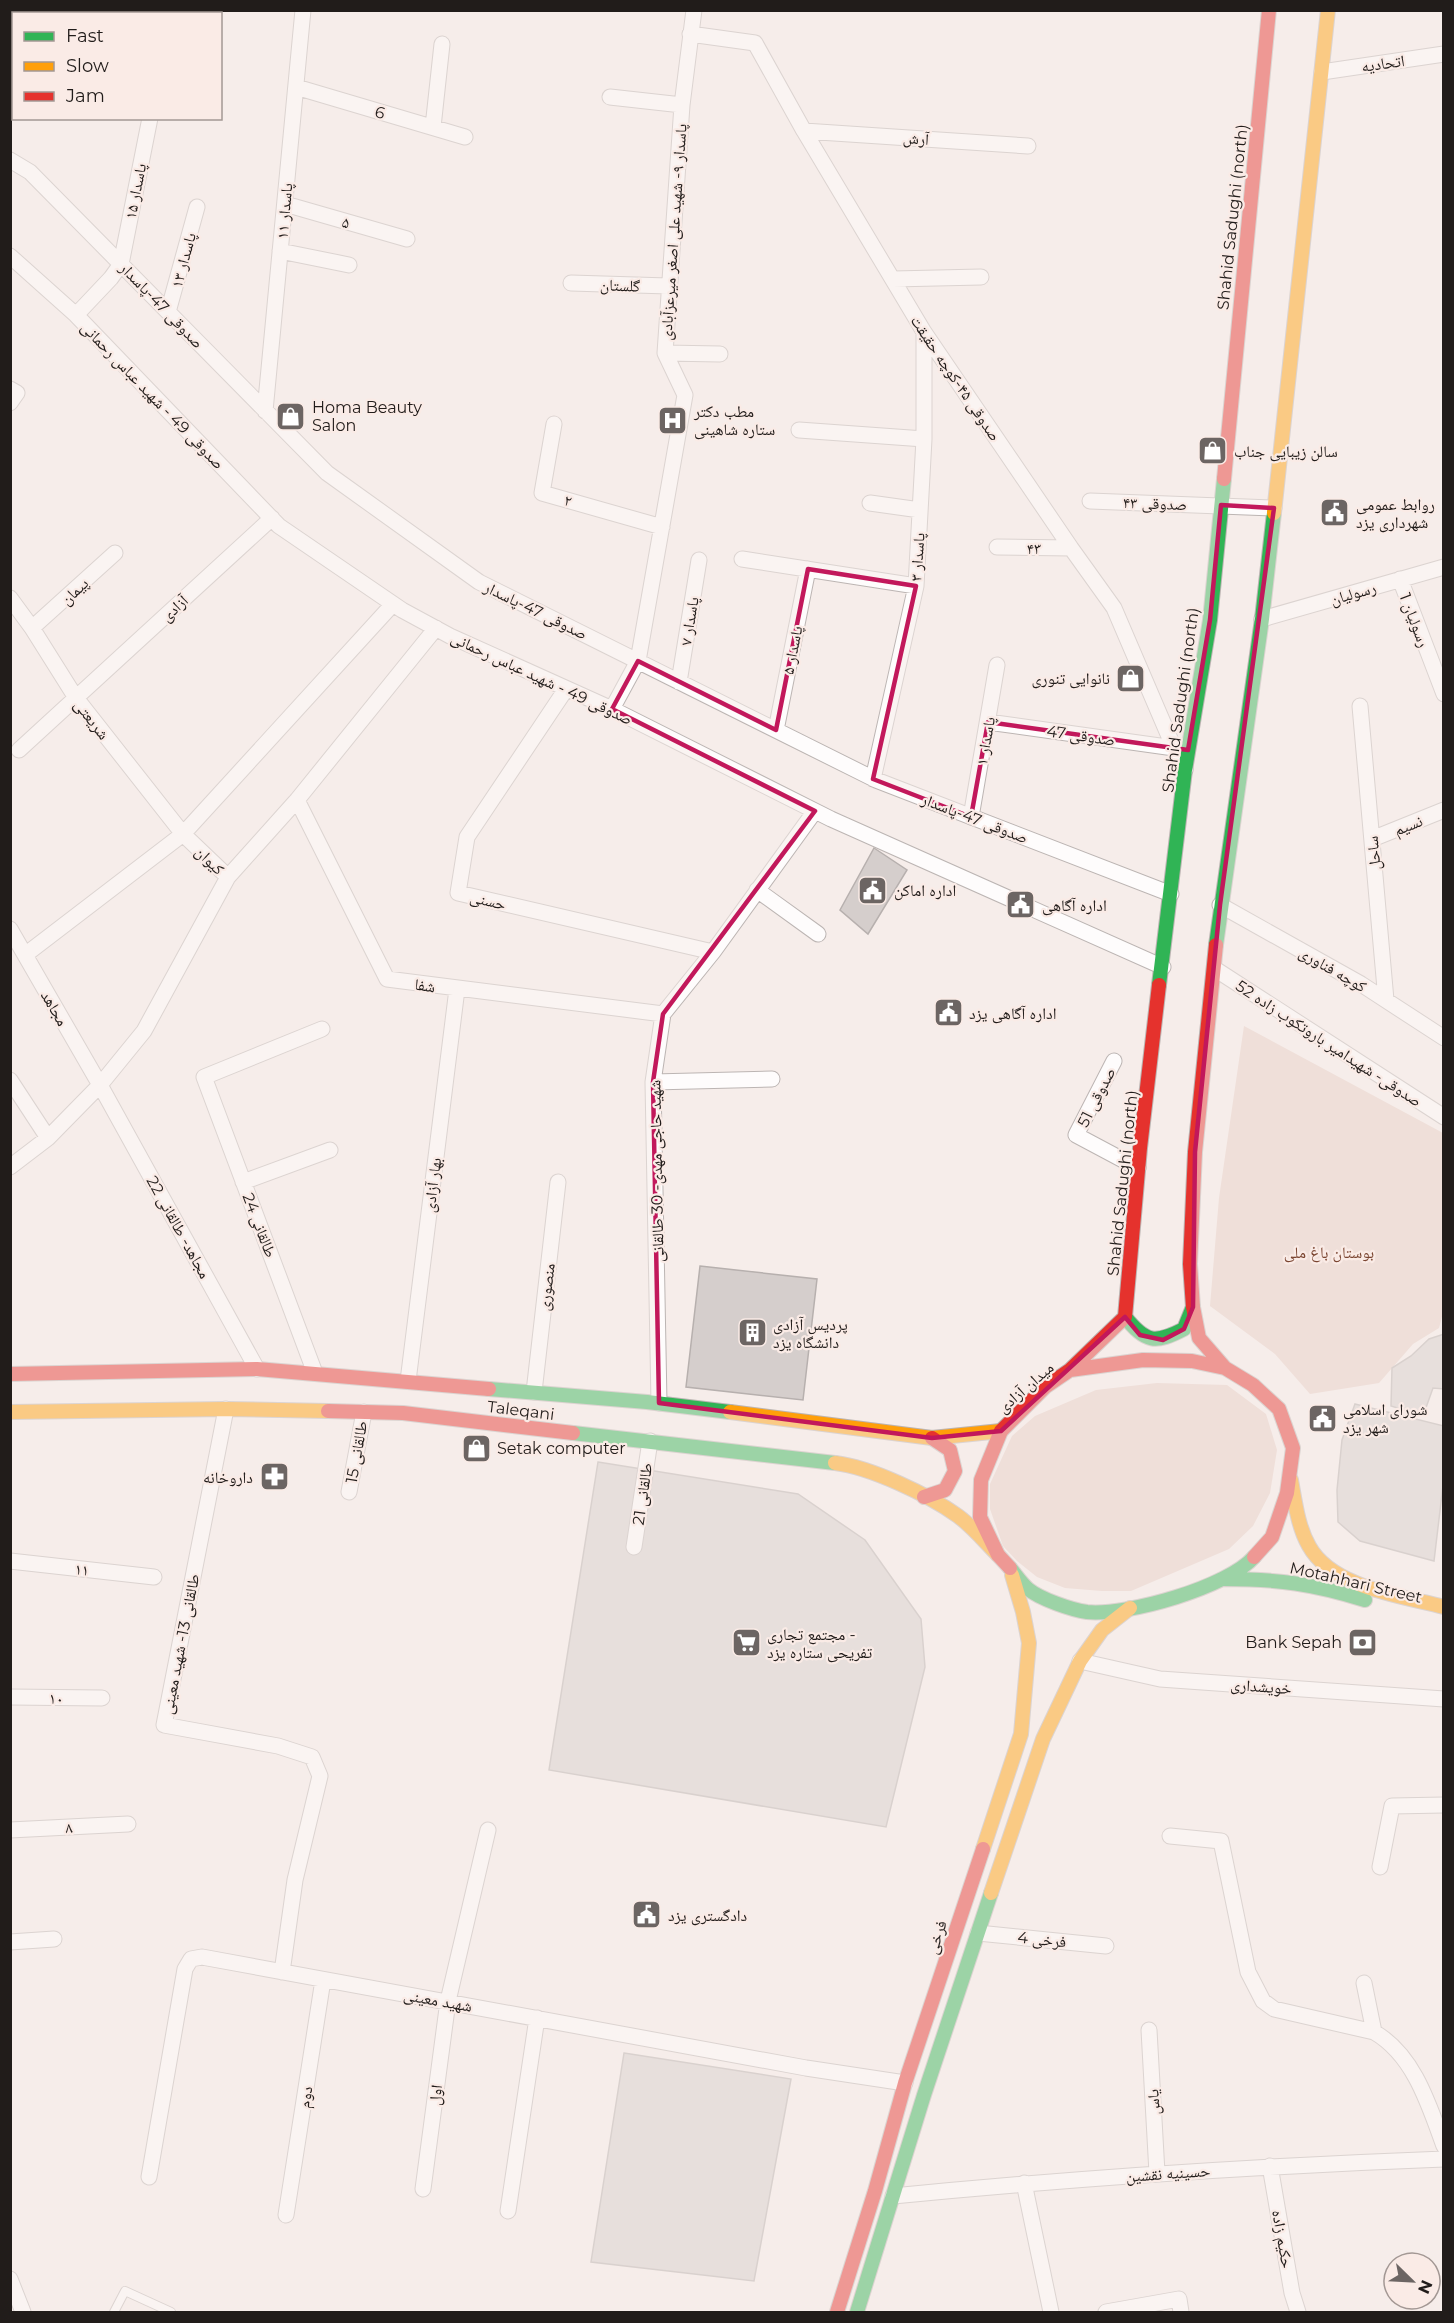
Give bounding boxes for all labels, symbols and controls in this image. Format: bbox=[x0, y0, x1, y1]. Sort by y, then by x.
legend bbox=[12, 12, 222, 120]
text: Fast bbox=[66, 25, 104, 47]
street label: اتحادیه bbox=[1360, 51, 1406, 76]
text: Slow bbox=[66, 55, 109, 77]
text: Jam bbox=[65, 85, 105, 107]
street label: 6 bbox=[373, 102, 387, 123]
street label: پاسدار ۹- شهید علی اصغر میرعزآبادی bbox=[656, 123, 692, 341]
street label: Shahid Sadughi (north) bbox=[1213, 123, 1252, 311]
street label: آرش bbox=[902, 128, 931, 150]
street label: پاسدار ۱۵ bbox=[121, 161, 150, 221]
street label: پاسدار ۱۱ bbox=[273, 182, 297, 240]
street label: ۵ bbox=[340, 212, 352, 233]
street label: پاسدار ۱۳ bbox=[167, 230, 200, 290]
street label: صدوقی 47-پاسدار bbox=[114, 258, 208, 353]
street label: گلستان bbox=[599, 275, 641, 297]
street label: صدوقی ۴۵-کوچه حقیقت bbox=[906, 312, 1005, 445]
street label: صدوقی 49 - شهید عباس رحمانی bbox=[76, 318, 228, 474]
place label: Homa Beauty Salon bbox=[312, 398, 422, 435]
shop icon: Homa Beauty Salon bbox=[275, 400, 307, 432]
place label: مطب دکتر ستاره شاهینی bbox=[693, 402, 775, 440]
hospital icon: مطب دکتر ستاره شاهینی bbox=[657, 404, 689, 436]
shop icon: سالن زیبایی جناب bbox=[1197, 435, 1229, 467]
place label: سالن زیبایی جناب bbox=[1234, 442, 1338, 462]
street label: ۲ bbox=[562, 490, 574, 511]
street label: صدوقی ۴۳ bbox=[1123, 493, 1187, 515]
place label: روابط عمومی شهرداری یزد bbox=[1356, 495, 1435, 533]
public building icon: روابط عمومی شهرداری یزد bbox=[1319, 497, 1351, 529]
street label: پاسدار ۳ bbox=[906, 532, 929, 582]
street label: ۴۳ bbox=[1027, 539, 1041, 558]
street label: پیمان bbox=[56, 574, 93, 610]
street label: صدوقی 47-پاسدار bbox=[480, 577, 591, 645]
street label: رسولیان bbox=[1328, 578, 1379, 610]
street label: آزادی bbox=[157, 590, 193, 626]
street label: رسولیان 1 bbox=[1395, 590, 1434, 650]
street label: پاسدار ۷ bbox=[676, 595, 703, 647]
street label: Shahid Sadughi (north) bbox=[1158, 606, 1203, 794]
street label: پاسدار ۵ bbox=[778, 624, 807, 676]
street label: صدوقی 49 - شهید عباس رحمانی bbox=[448, 628, 636, 730]
shop icon: نانوایی تنوری bbox=[1115, 662, 1147, 694]
place label: نانوایی تنوری bbox=[1031, 669, 1110, 689]
street label: شریعتی bbox=[69, 695, 113, 744]
street label: پاسدار ۱ bbox=[972, 715, 999, 767]
street label: صدوقی 47 bbox=[1045, 721, 1116, 751]
street label: صدوقی 47-پاسدار bbox=[918, 789, 1031, 848]
street label: نسیم bbox=[1391, 811, 1426, 841]
street label: ساحل bbox=[1363, 835, 1385, 871]
street label: کیوان bbox=[190, 842, 228, 880]
public building icon: اداره اماکن bbox=[857, 874, 889, 906]
place label: اداره اماکن bbox=[894, 881, 956, 901]
street label: حسنی bbox=[468, 887, 508, 915]
public building icon: اداره آگاهی bbox=[1005, 889, 1037, 921]
place label: اداره آگاهی bbox=[1042, 896, 1107, 916]
street label: کوچه فناوری bbox=[1295, 943, 1370, 997]
street label: شفا bbox=[413, 975, 437, 996]
street label: 52 صدوقی- شهیدامیر باروتکوب زاده bbox=[1232, 976, 1425, 1111]
street label: مجاهد bbox=[37, 987, 72, 1029]
public building icon: اداره آگاهی یزد bbox=[932, 997, 964, 1029]
place label: اداره آگاهی یزد bbox=[969, 1004, 1057, 1024]
street label: صدوقی 51 bbox=[1073, 1064, 1120, 1131]
street label: شهید حاجی مهدی- 30 طالقانی bbox=[645, 1080, 669, 1262]
street label: Shahid Sadughi (north) bbox=[1103, 1089, 1142, 1277]
street label: بهار آزادی bbox=[420, 1156, 446, 1214]
street label: مجاهد- طالقانی 22 bbox=[142, 1173, 215, 1282]
street label: طالقانی 24 bbox=[238, 1190, 280, 1260]
park label: بوستان باغ ملی bbox=[1284, 1243, 1374, 1263]
street label: منصوری bbox=[534, 1262, 560, 1312]
place label: پردیس آزادی دانشگاه یزد bbox=[773, 1315, 848, 1352]
building icon: پردیس آزادی دانشگاه یزد bbox=[736, 1317, 768, 1349]
street label: میدان آزادی bbox=[993, 1358, 1058, 1418]
street label: Taleqani bbox=[486, 1397, 556, 1424]
place label: شورای اسلامی شهر یزد bbox=[1343, 1400, 1427, 1437]
public building icon: شورای اسلامی شهر یزد bbox=[1306, 1402, 1338, 1434]
street label: طالقانی 15 bbox=[342, 1420, 372, 1485]
shop icon: Setak computer bbox=[460, 1432, 492, 1464]
place label: Setak computer bbox=[497, 1439, 626, 1458]
pharmacy icon: داروخانه bbox=[258, 1461, 290, 1493]
street label: طالقانی 21 bbox=[629, 1462, 657, 1527]
place label: داروخانه bbox=[203, 1468, 253, 1487]
street label: Motahhari Street bbox=[1288, 1558, 1424, 1607]
street label: ۱۱ bbox=[74, 1559, 90, 1580]
street label: طالقانی 13- شهید معینی bbox=[158, 1572, 204, 1716]
place label: مجتمع تجاری - تفریحی ستاره یزد bbox=[767, 1625, 873, 1663]
bank icon: Bank Sepah bbox=[1347, 1626, 1379, 1658]
supermarket icon: مجتمع تجاری - تفریحی ستاره یزد bbox=[730, 1627, 762, 1659]
place label: Bank Sepah bbox=[1245, 1633, 1342, 1652]
street label: خویشداری bbox=[1230, 1675, 1292, 1699]
street label: ۱۰ bbox=[49, 1689, 63, 1708]
street label: ۸ bbox=[65, 1818, 73, 1837]
public building icon: دادگستری یزد bbox=[631, 1899, 663, 1931]
place label: دادگستری یزد bbox=[668, 1906, 747, 1926]
street label: فرخی bbox=[922, 1918, 952, 1957]
street label: فرخی 4 bbox=[1016, 1927, 1067, 1953]
street label: شهید معینی bbox=[402, 1985, 474, 2017]
street label: اول bbox=[425, 2084, 447, 2107]
street label: دوم bbox=[294, 2085, 318, 2110]
street label: یاس bbox=[1143, 2089, 1165, 2115]
street label: حسینیه نقشین bbox=[1125, 2161, 1211, 2187]
street label: حکیم زاده bbox=[1267, 2208, 1297, 2270]
north arrow bbox=[1382, 2251, 1442, 2311]
text: N bbox=[1414, 2277, 1437, 2297]

